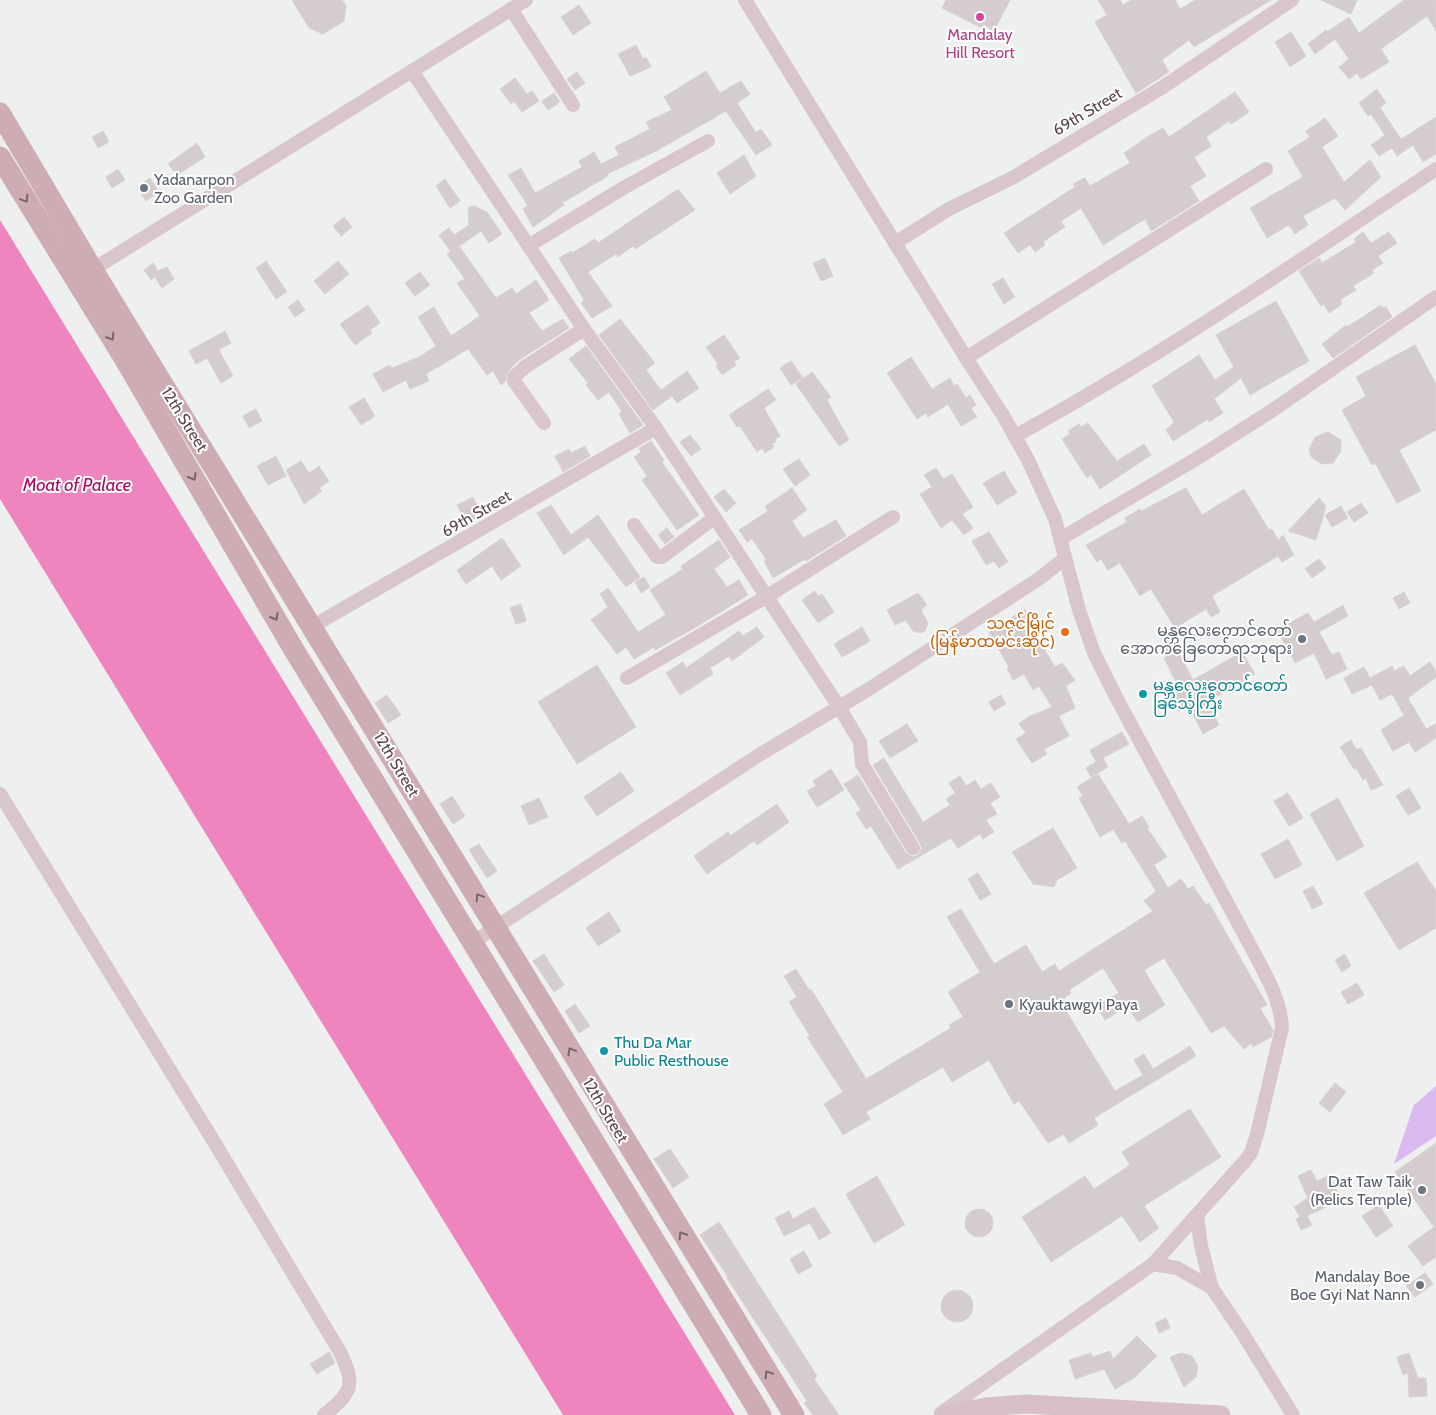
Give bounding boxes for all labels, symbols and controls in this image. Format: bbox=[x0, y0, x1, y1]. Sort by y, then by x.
marker: Mandalay Hill Resort bbox=[974, 11, 986, 23]
place label: Mandalay Hill Resort bbox=[945, 25, 1015, 62]
street label: 69th Street bbox=[1049, 83, 1126, 139]
place label: Yadanarpon Zoo Garden bbox=[153, 170, 235, 207]
marker: Yadanarpon Zoo Garden bbox=[138, 182, 150, 194]
one-way arrow bbox=[19, 193, 29, 202]
one-way arrow bbox=[104, 332, 114, 341]
street label: 12th Street bbox=[157, 384, 212, 456]
one-way arrow bbox=[187, 472, 197, 481]
water label: Moat of Palace bbox=[22, 474, 131, 496]
street label: 69th Street bbox=[438, 486, 515, 541]
one-way arrow bbox=[269, 612, 279, 621]
place label: သဇင်မြိုင် (မြန်မာထမင်းဆိုင်) bbox=[930, 612, 1055, 656]
place label: မန္တ‌လေးတောင်တော် အောက်ခြေတော်ရာဘုရား‌ bbox=[1120, 619, 1292, 663]
marker: သဇင်မြိုင် (မြန်မာထမင်းဆိုင်) bbox=[1059, 626, 1071, 638]
marker: မန္တ‌လေးတောင်တော် အောက်ခြေတော်ရာဘုရား‌ bbox=[1296, 633, 1308, 645]
place label: မန္တလေးတောင်တော် ‌ခြင်္သေ့ကြီး bbox=[1153, 674, 1288, 717]
marker: မန္တလေးတောင်တော် ‌ခြင်္သေ့ကြီး bbox=[1137, 688, 1149, 700]
street label: 12th Street bbox=[370, 728, 424, 801]
one-way arrow bbox=[475, 894, 485, 903]
place label: Kyauktawgyi Paya bbox=[1019, 995, 1138, 1014]
marker: Kyauktawgyi Paya bbox=[1003, 998, 1015, 1010]
place label: Thu Da Mar Public Resthouse bbox=[614, 1033, 729, 1070]
marker: Thu Da Mar Public Resthouse bbox=[598, 1045, 610, 1057]
one-way arrow bbox=[568, 1048, 577, 1057]
street label: 12th Street bbox=[579, 1074, 633, 1147]
place label: Dat Taw Taik (Relics Temple) bbox=[1310, 1172, 1413, 1209]
marker: Dat Taw Taik (Relics Temple) bbox=[1416, 1184, 1428, 1196]
one-way arrow bbox=[679, 1232, 689, 1241]
place label: Mandalay Boe Boe Gyi Nat Nann bbox=[1290, 1267, 1410, 1304]
marker: Mandalay Boe Boe Gyi Nat Nann bbox=[1414, 1279, 1426, 1291]
one-way arrow bbox=[764, 1370, 774, 1379]

